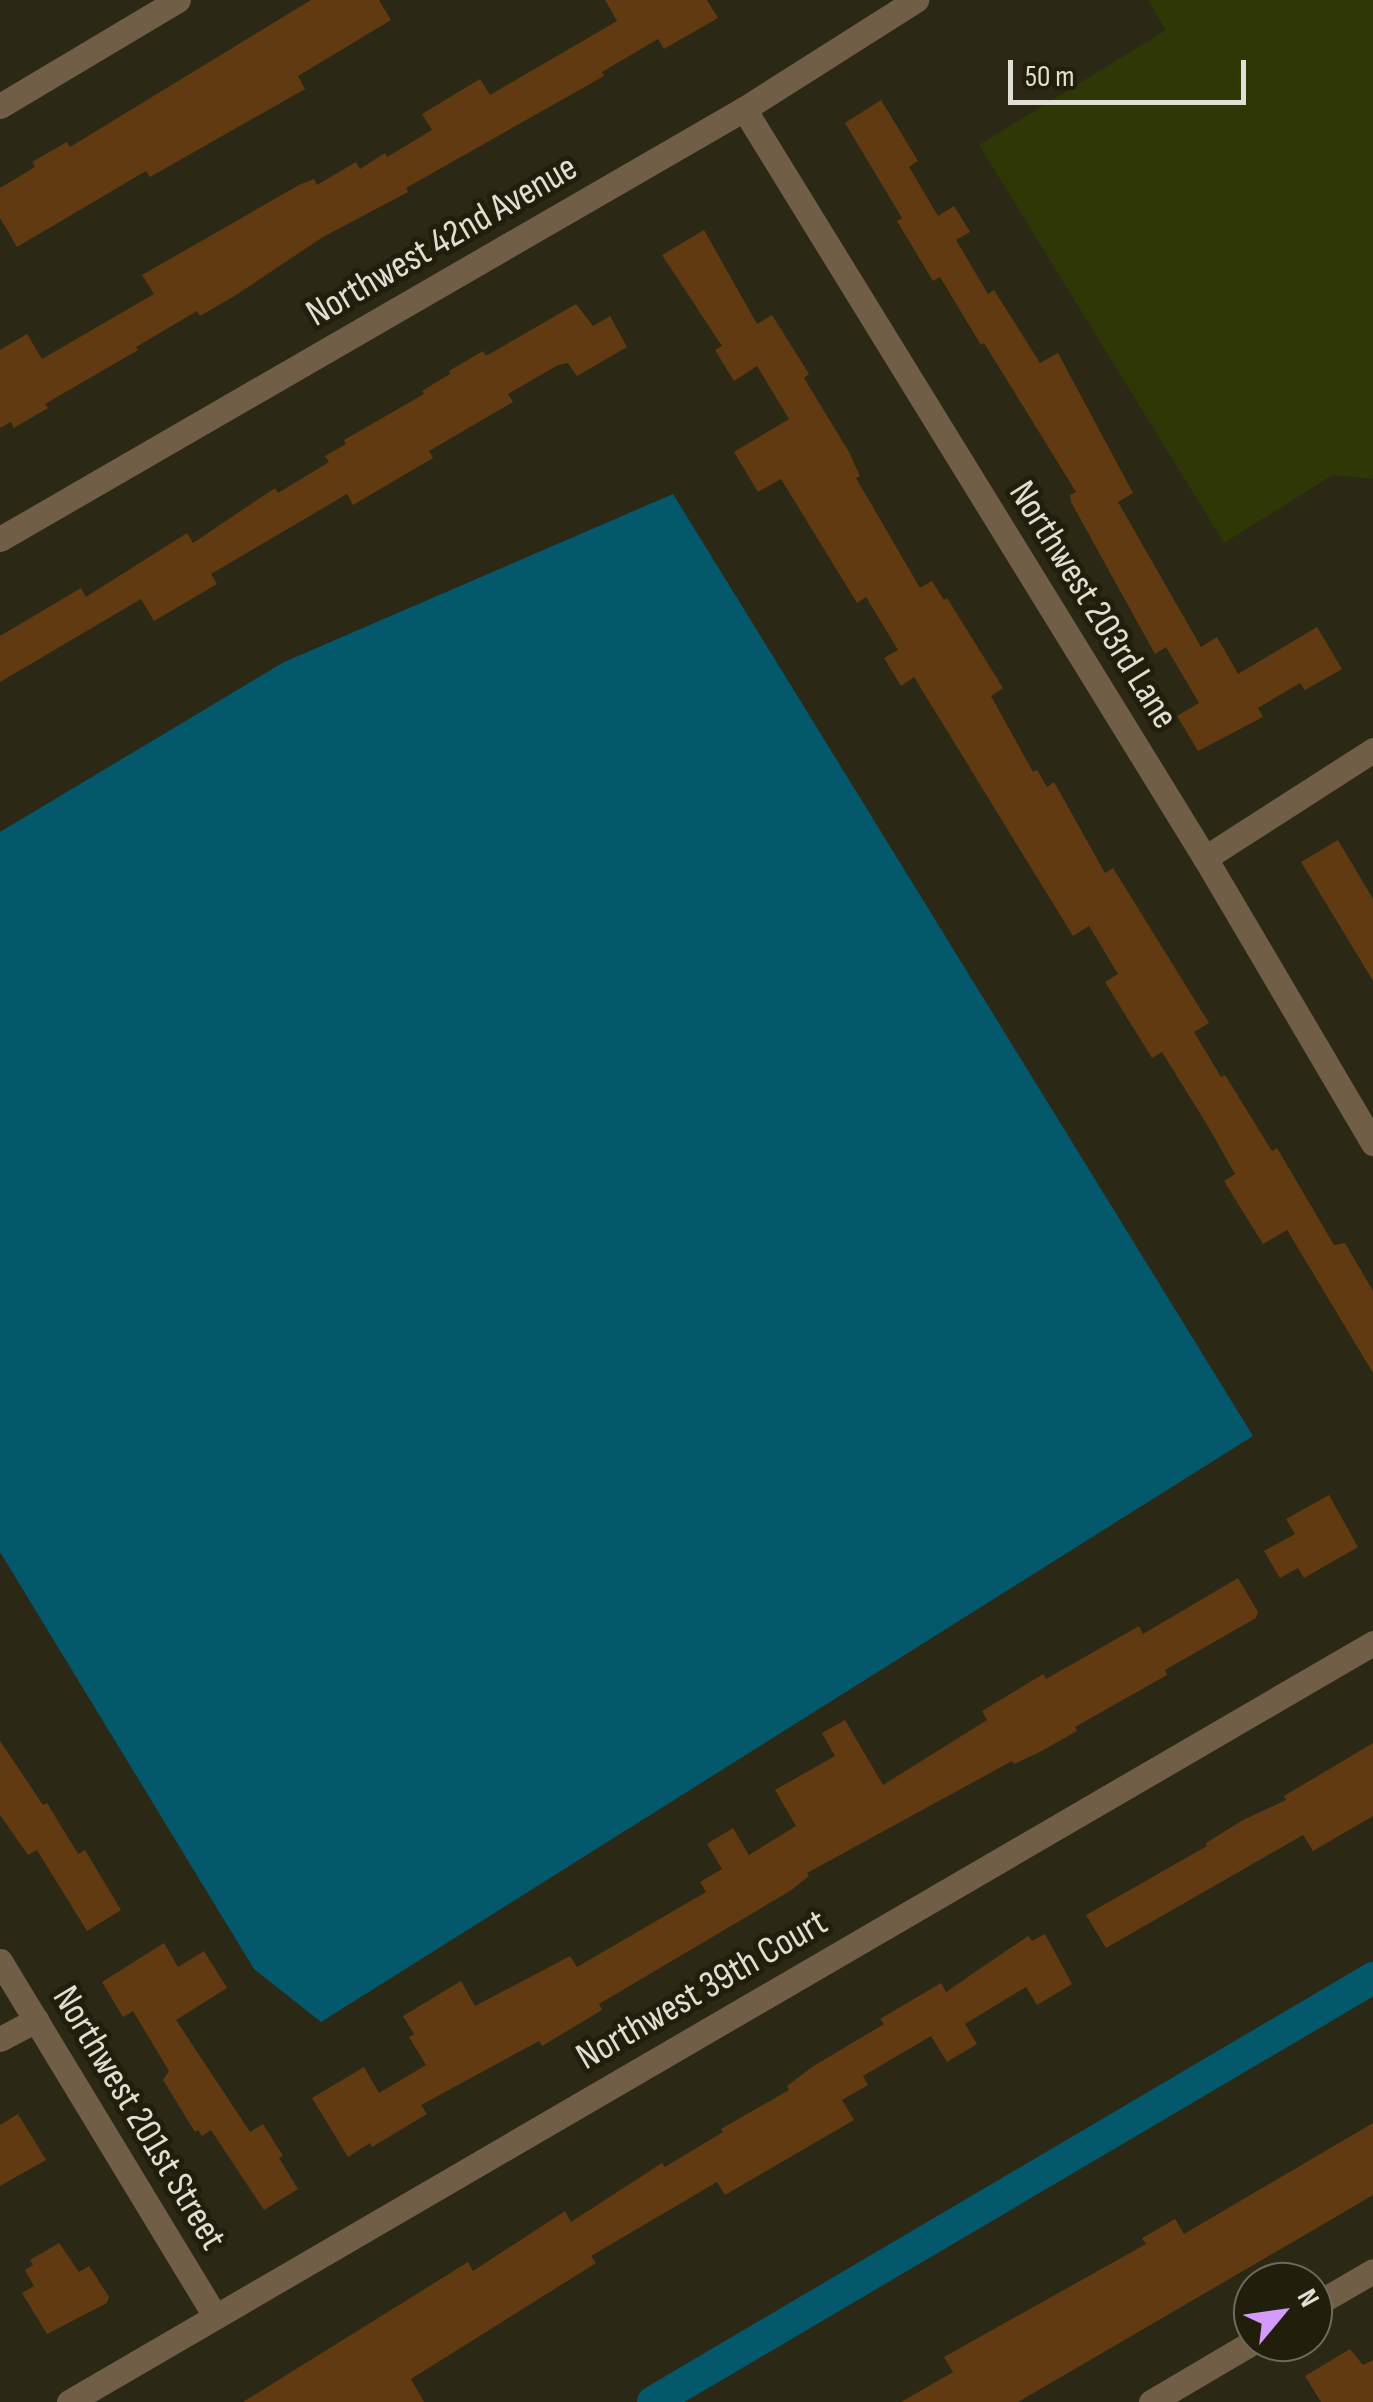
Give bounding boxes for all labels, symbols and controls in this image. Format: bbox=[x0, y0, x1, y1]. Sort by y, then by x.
scale bar bbox=[1013, 40, 1250, 102]
text: 50 m bbox=[1025, 59, 1074, 95]
street label: Northwest 42nd Avenue bbox=[299, 145, 585, 337]
street label: Northwest 203rd Lane bbox=[999, 473, 1187, 737]
street label: Northwest 39th Court bbox=[569, 1900, 835, 2080]
street label: Northwest 201st Street bbox=[42, 1978, 236, 2258]
north arrow bbox=[1233, 2262, 1333, 2362]
text: N bbox=[1290, 2284, 1326, 2313]

